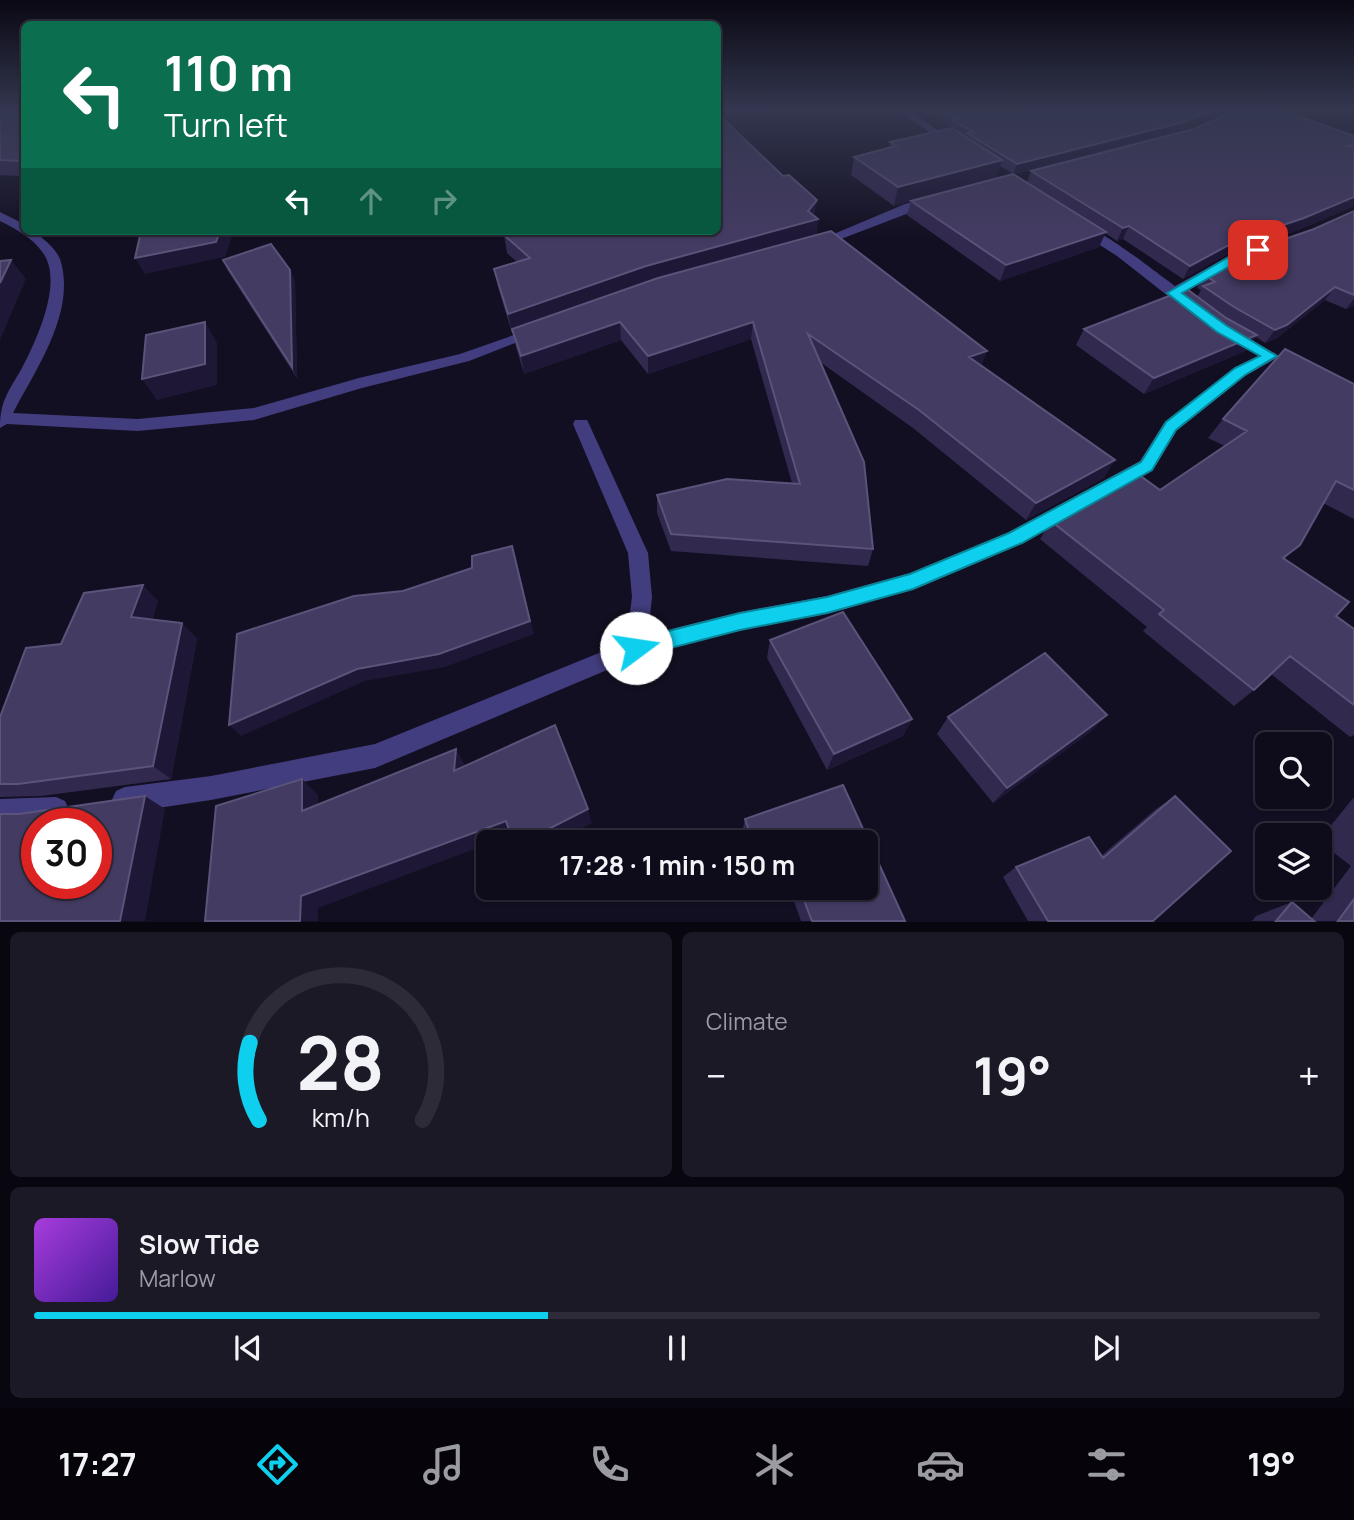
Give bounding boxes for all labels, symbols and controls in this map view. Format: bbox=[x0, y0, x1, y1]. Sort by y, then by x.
text: 110 m bbox=[164, 39, 293, 106]
icon: left bbox=[49, 49, 140, 140]
text: Turn left bbox=[164, 103, 288, 147]
icon: left bbox=[279, 182, 317, 220]
icon: ahead bbox=[352, 182, 390, 220]
icon: right bbox=[425, 182, 463, 220]
pin bbox=[1228, 220, 1288, 280]
icon: arrive bbox=[1239, 231, 1277, 269]
position arrow bbox=[599, 611, 673, 685]
map controls bbox=[1255, 732, 1332, 900]
button: search bbox=[1255, 732, 1332, 809]
speed limit sign: 30 bbox=[21, 808, 112, 899]
button: layers bbox=[1255, 823, 1332, 900]
text: 17:28 · 1 min · 150 m bbox=[559, 847, 795, 883]
text: Climate bbox=[706, 1005, 788, 1037]
text: 28 bbox=[297, 1013, 385, 1113]
text: 19° bbox=[973, 1040, 1052, 1111]
text: − bbox=[706, 1049, 727, 1101]
text: + bbox=[1298, 1049, 1320, 1101]
text: km/h bbox=[312, 1100, 370, 1135]
text: Slow Tide bbox=[139, 1226, 260, 1262]
text: Marlow bbox=[139, 1262, 216, 1294]
icon: previous bbox=[229, 1329, 267, 1367]
icon: pause bbox=[658, 1329, 696, 1367]
icon: next bbox=[1087, 1329, 1125, 1367]
icon: directions bbox=[253, 1440, 302, 1489]
icon: music bbox=[419, 1440, 468, 1489]
icon: phone bbox=[585, 1440, 634, 1489]
icon: climate bbox=[750, 1440, 799, 1489]
icon: car bbox=[916, 1440, 965, 1489]
icon: filters bbox=[1082, 1440, 1131, 1489]
text: 17:27 bbox=[58, 1442, 137, 1486]
text: 19° bbox=[1247, 1442, 1296, 1486]

